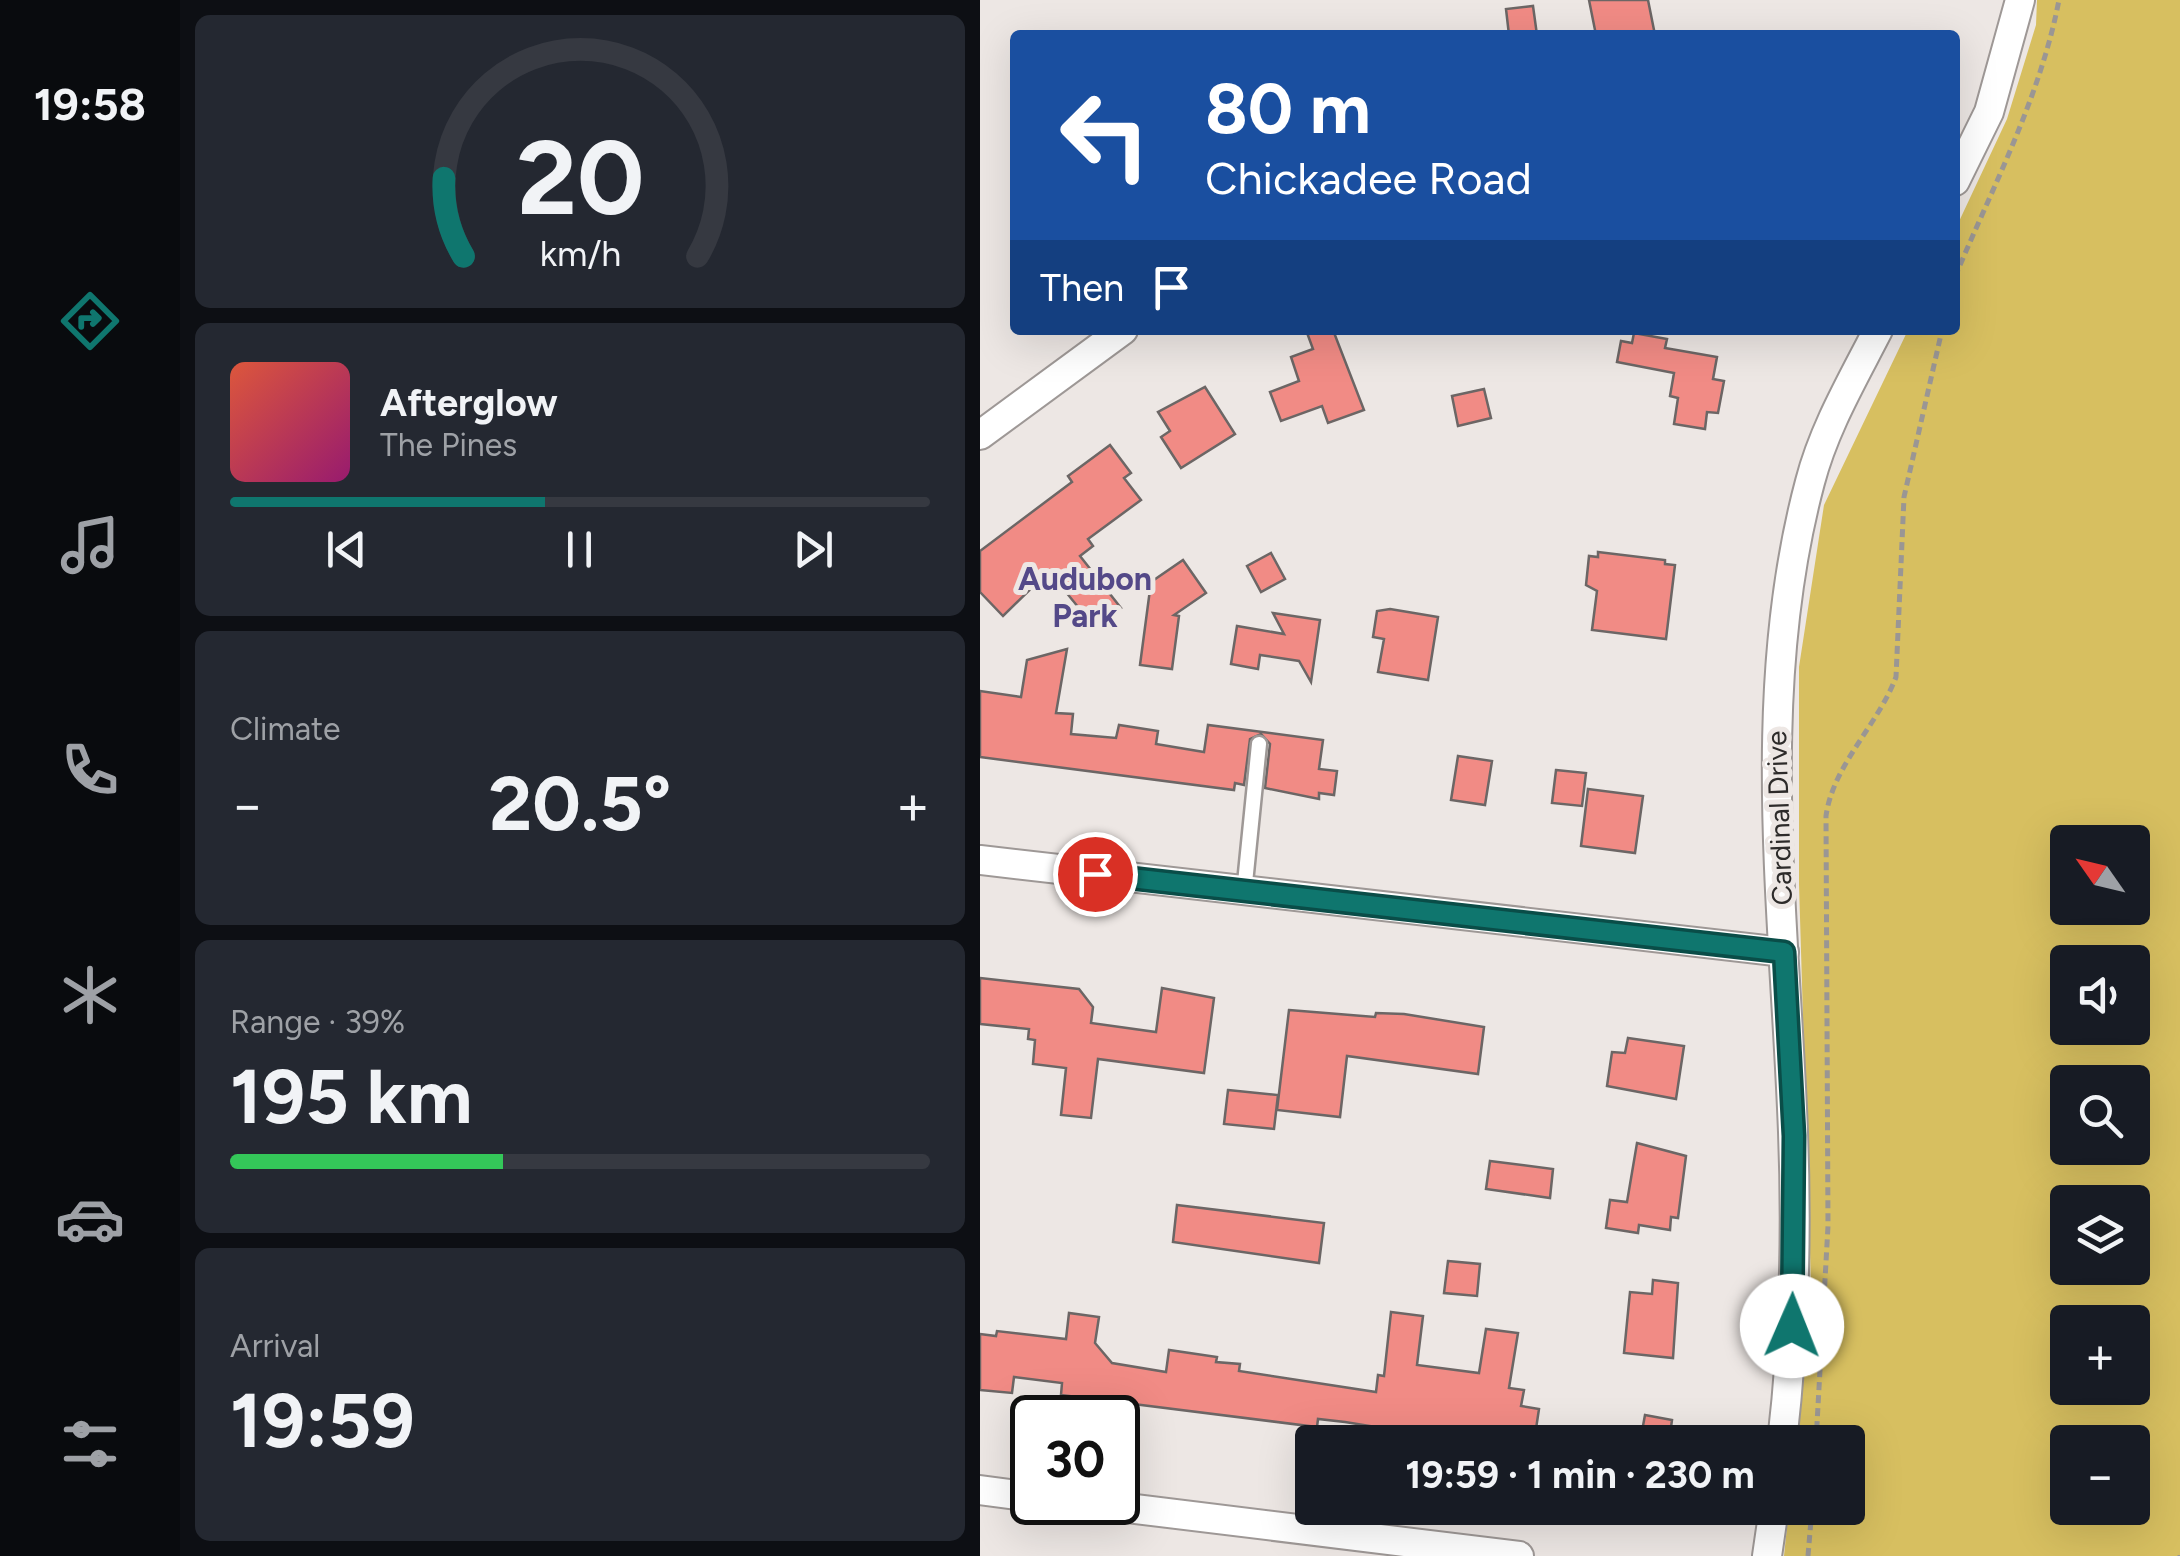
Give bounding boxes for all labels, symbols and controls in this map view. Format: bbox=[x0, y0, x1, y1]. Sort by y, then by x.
text: 80 m bbox=[1205, 66, 1371, 151]
icon: left bbox=[1040, 70, 1170, 200]
text: 19:58 bbox=[34, 77, 146, 131]
text: 20 bbox=[516, 115, 644, 240]
text: Chickadee Road bbox=[1205, 151, 1532, 205]
text: km/h bbox=[539, 232, 621, 275]
icon: arrive bbox=[1144, 260, 1199, 315]
text: Then bbox=[1040, 265, 1124, 311]
icon: directions bbox=[55, 286, 125, 356]
text: Afterglow bbox=[380, 380, 558, 426]
text: The Pines bbox=[380, 426, 517, 464]
icon: music bbox=[55, 510, 125, 580]
icon: previous bbox=[319, 522, 374, 577]
icon: pause bbox=[552, 522, 607, 577]
icon: next bbox=[786, 522, 841, 577]
district label: Audubon Park bbox=[1018, 560, 1152, 635]
text: Climate bbox=[230, 710, 341, 748]
street label: Cardinal Drive bbox=[1759, 730, 1799, 906]
icon: phone bbox=[55, 735, 125, 805]
text: 20.5° bbox=[489, 759, 671, 849]
text: − bbox=[230, 772, 264, 838]
text: + bbox=[896, 772, 930, 838]
north arrow bbox=[2050, 825, 2150, 925]
map controls bbox=[2050, 825, 2150, 1525]
pin bbox=[1053, 832, 1138, 917]
icon: arrive bbox=[1068, 847, 1123, 902]
button: sound bbox=[2050, 945, 2150, 1045]
icon: climate bbox=[55, 960, 125, 1030]
text: Range · 39% bbox=[230, 1003, 405, 1041]
text: 195 km bbox=[230, 1052, 472, 1142]
button: search bbox=[2050, 1065, 2150, 1165]
icon: car bbox=[55, 1184, 125, 1254]
button: layers bbox=[2050, 1185, 2150, 1285]
position arrow bbox=[1740, 1274, 1844, 1378]
button: + bbox=[2050, 1305, 2150, 1405]
text: Arrival bbox=[230, 1327, 320, 1365]
text: 19:59 bbox=[230, 1376, 415, 1466]
speed limit sign: 30 bbox=[1010, 1395, 1140, 1525]
icon: filters bbox=[55, 1409, 125, 1479]
button: − bbox=[2050, 1425, 2150, 1525]
text: 19:59 · 1 min · 230 m bbox=[1405, 1452, 1755, 1498]

